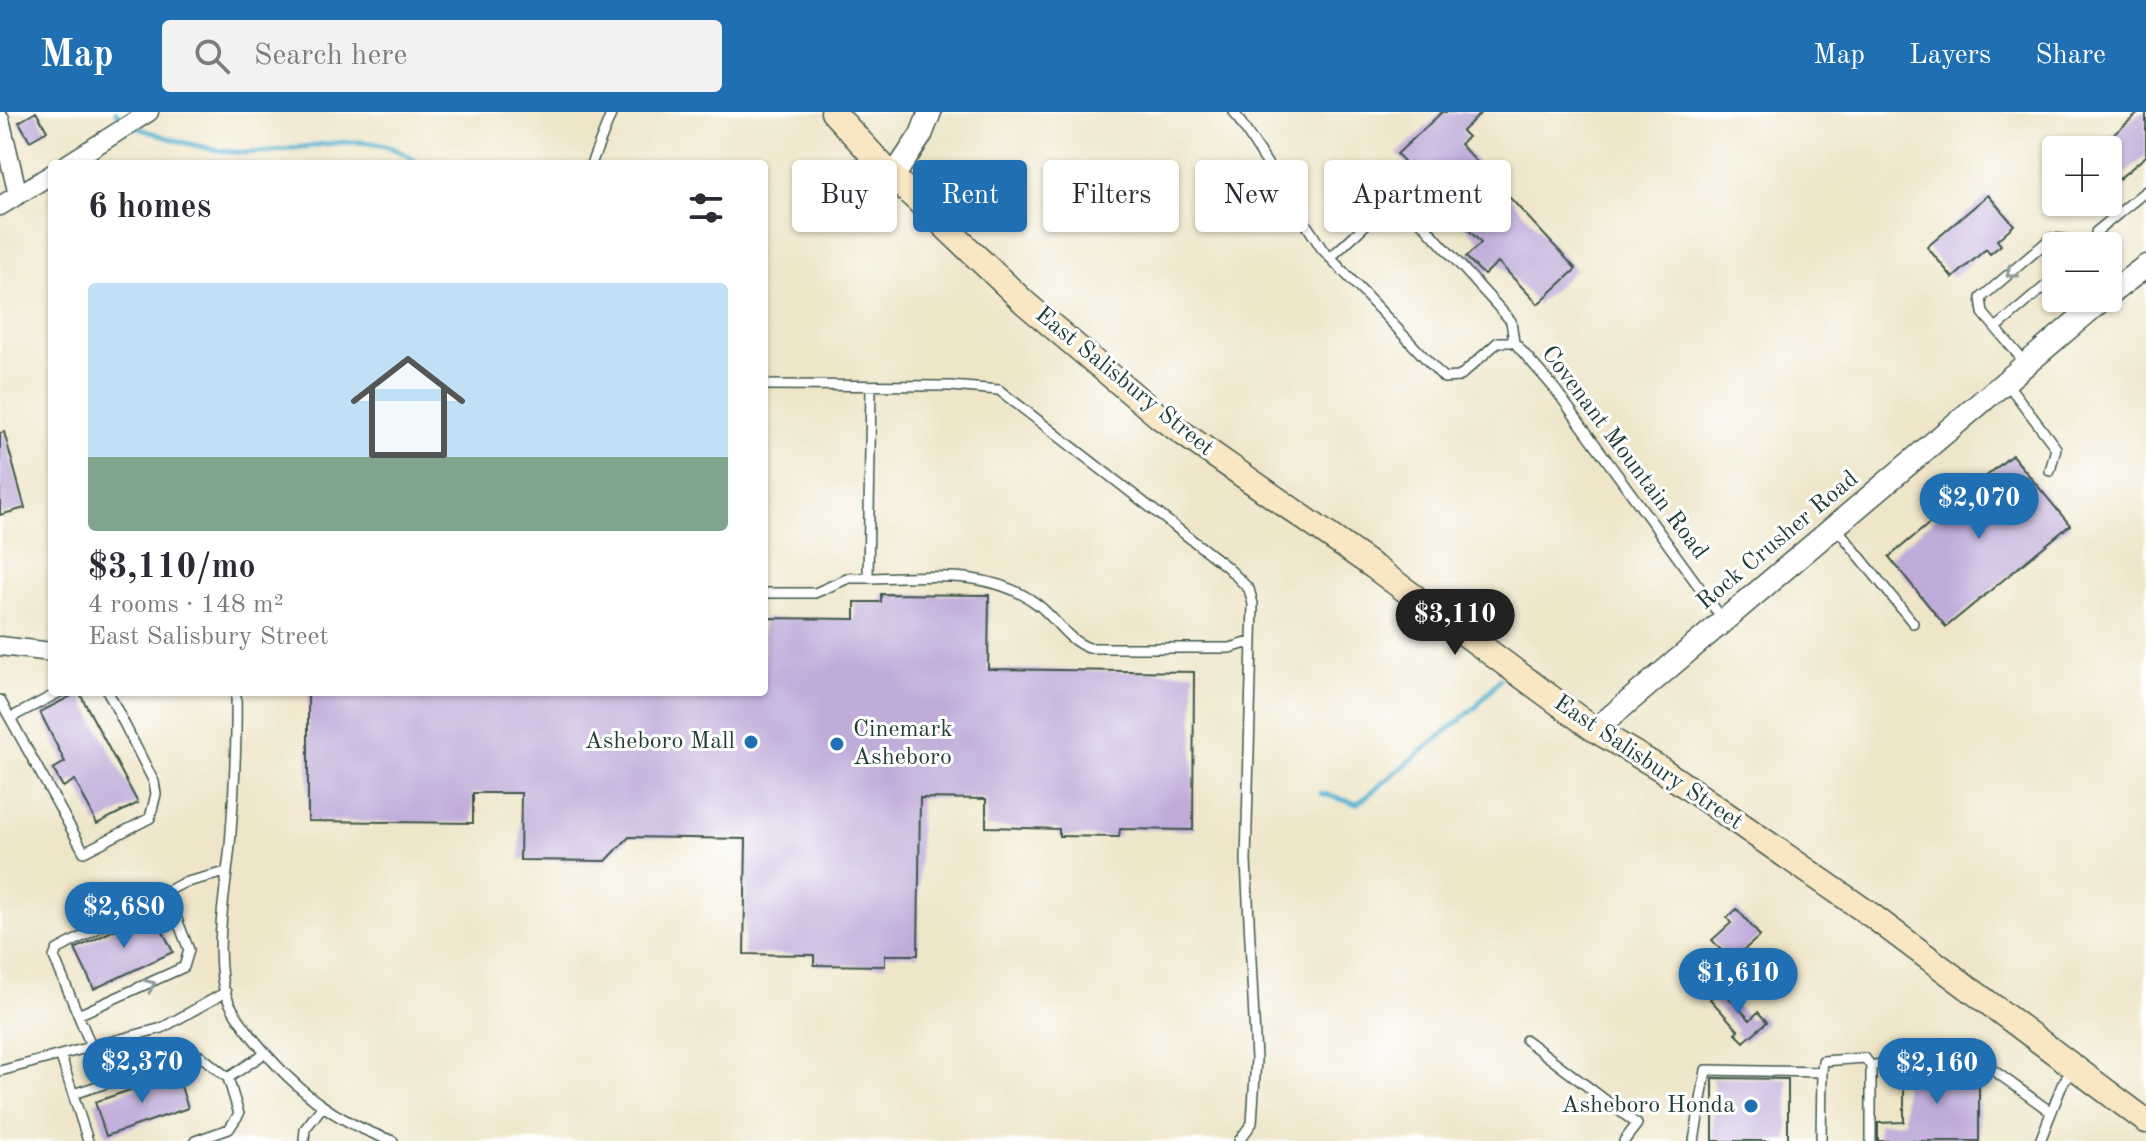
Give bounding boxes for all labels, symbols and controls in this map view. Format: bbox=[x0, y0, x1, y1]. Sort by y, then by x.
search box bbox=[162, 20, 722, 92]
icon: search bbox=[190, 34, 234, 78]
text: Map bbox=[40, 37, 114, 75]
text: Search here bbox=[254, 41, 407, 71]
text: Map bbox=[1813, 42, 1865, 70]
text: Layers bbox=[1909, 42, 1991, 70]
text: Share bbox=[2035, 42, 2106, 70]
map controls bbox=[2042, 136, 2122, 312]
button: + bbox=[2042, 136, 2122, 216]
chip: Buy bbox=[792, 160, 897, 232]
chip: Rent bbox=[913, 160, 1027, 232]
chip: Filters bbox=[1043, 160, 1179, 232]
chip: New bbox=[1195, 160, 1308, 232]
chip: Apartment bbox=[1324, 160, 1511, 232]
icon: filters bbox=[684, 186, 728, 230]
text: 6 homes bbox=[88, 191, 211, 225]
button: − bbox=[2042, 232, 2122, 312]
one-way arrow bbox=[2005, 263, 2020, 277]
street label: East Salisbury Street bbox=[1030, 303, 1218, 461]
icon: home bbox=[336, 335, 480, 479]
street label: Covenant Mountain Road bbox=[1536, 342, 1712, 564]
street label: Rock Crusher Road bbox=[1693, 467, 1863, 615]
pin: $2,070 bbox=[1914, 473, 2044, 541]
text: $2,070 bbox=[1938, 486, 2020, 512]
text: $3,110/mo bbox=[88, 551, 256, 585]
pin: $3,110 bbox=[1390, 589, 1520, 657]
text: 4 rooms · 148 m² bbox=[88, 592, 284, 618]
text: $3,110 bbox=[1414, 602, 1496, 628]
text: East Salisbury Street bbox=[88, 624, 329, 650]
street label: East Salisbury Street bbox=[1549, 691, 1747, 835]
place label: Cinemark Asheboro bbox=[853, 718, 953, 770]
place label: Asheboro Mall bbox=[585, 730, 735, 754]
marker: Asheboro Mall bbox=[742, 733, 760, 751]
marker: Cinemark Asheboro bbox=[828, 735, 846, 753]
pin: $2,680 bbox=[59, 882, 189, 950]
text: $2,680 bbox=[83, 895, 165, 921]
pin: $1,610 bbox=[1673, 948, 1803, 1016]
text: $1,610 bbox=[1697, 961, 1779, 987]
one-way arrow bbox=[142, 978, 156, 994]
pin: $2,370 bbox=[77, 1037, 207, 1105]
pin: $2,160 bbox=[1872, 1038, 2002, 1106]
text: $2,370 bbox=[101, 1050, 183, 1076]
text: $2,160 bbox=[1896, 1051, 1978, 1077]
place label: Asheboro Honda bbox=[1561, 1094, 1735, 1118]
marker: Asheboro Honda bbox=[1742, 1097, 1760, 1115]

